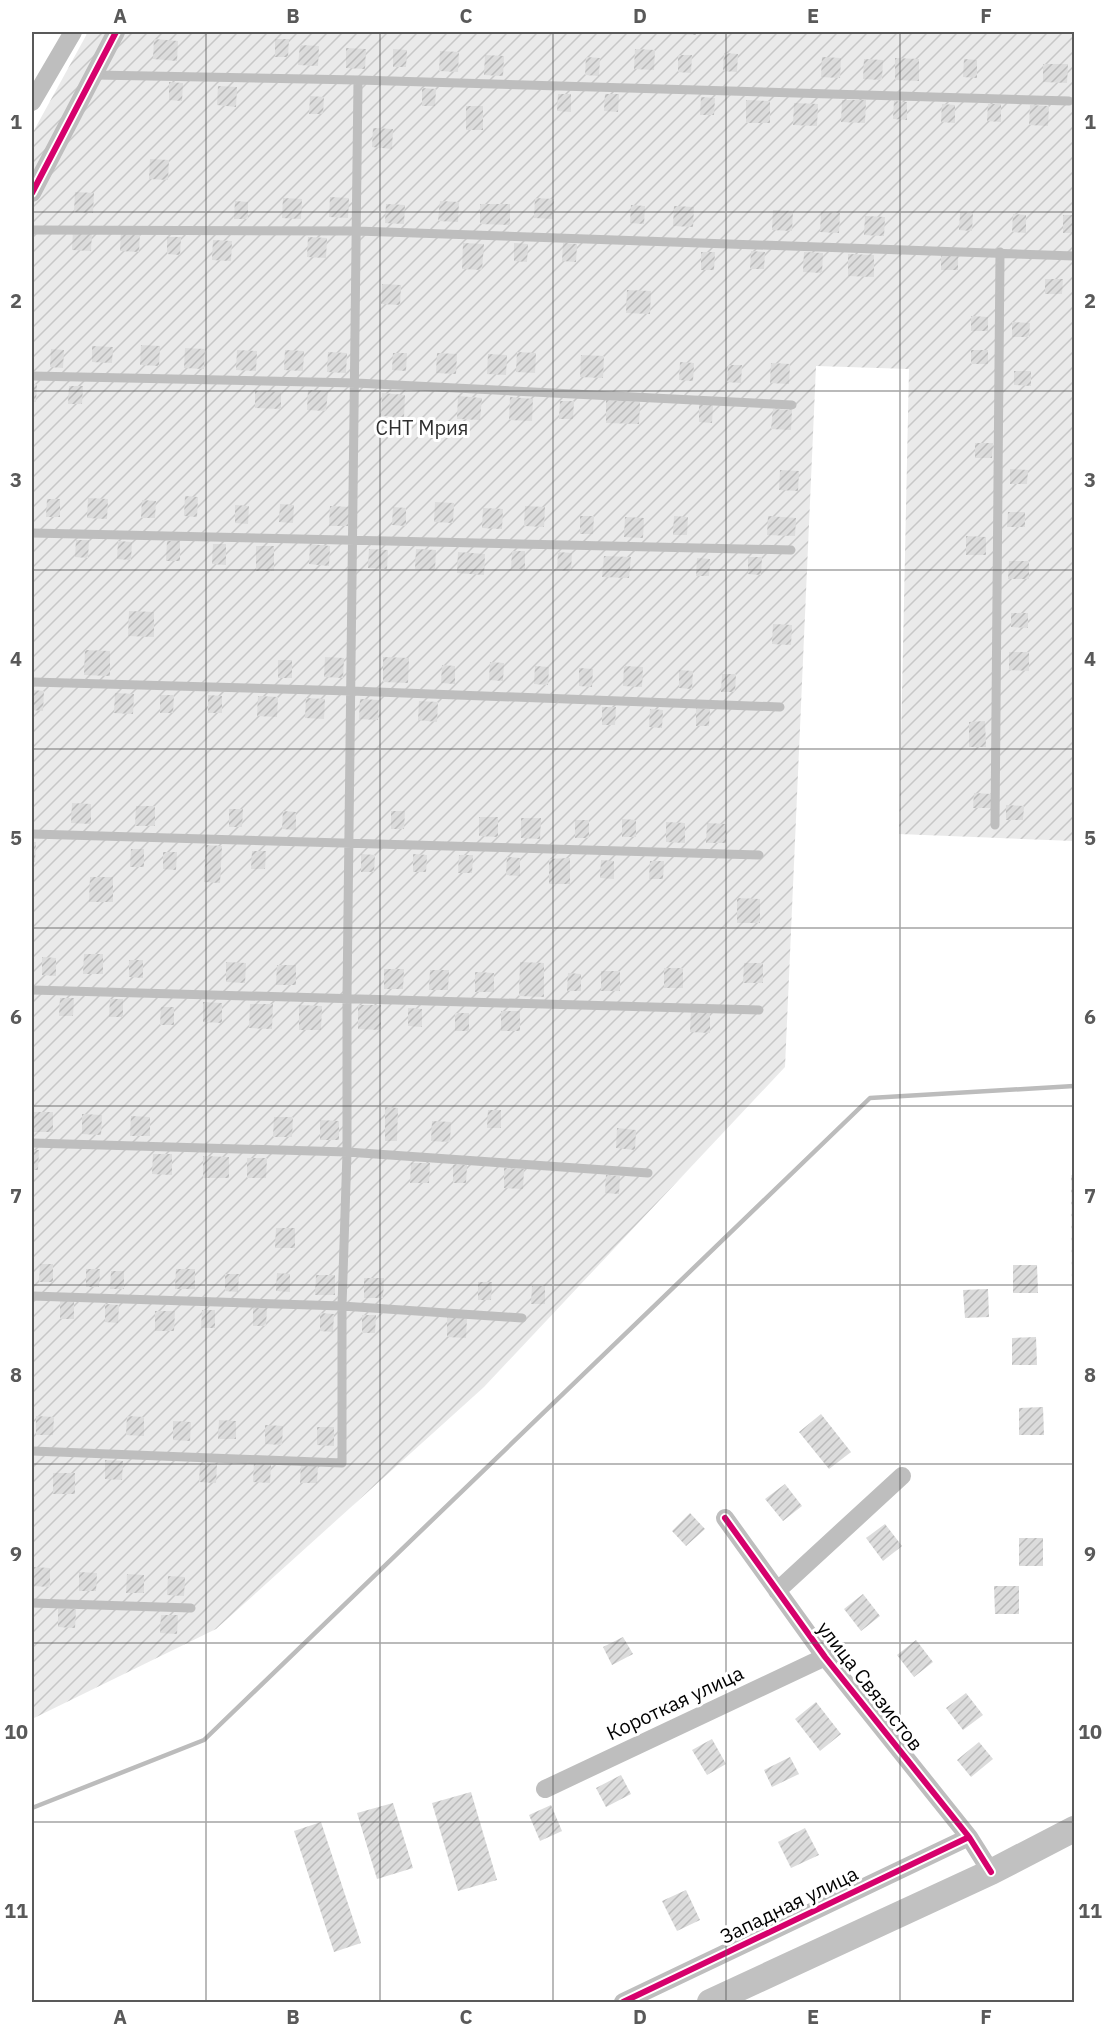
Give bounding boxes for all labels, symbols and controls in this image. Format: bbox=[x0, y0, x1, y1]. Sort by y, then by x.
text: A bbox=[113, 2, 127, 29]
text: B bbox=[286, 2, 300, 29]
text: C bbox=[459, 2, 473, 29]
text: D bbox=[633, 2, 647, 29]
text: E bbox=[807, 2, 819, 29]
text: F bbox=[980, 2, 992, 29]
text: 1 bbox=[10, 108, 22, 135]
text: 1 bbox=[1084, 108, 1096, 135]
text: 2 bbox=[10, 287, 22, 314]
text: 2 bbox=[1084, 287, 1096, 314]
park label: СНТ Мрия bbox=[375, 414, 469, 441]
text: 3 bbox=[10, 466, 22, 493]
text: 3 bbox=[1084, 466, 1096, 493]
text: 4 bbox=[10, 645, 22, 672]
text: 4 bbox=[1084, 645, 1096, 672]
text: 5 bbox=[10, 824, 22, 851]
text: 5 bbox=[1084, 824, 1096, 851]
text: 6 bbox=[10, 1003, 22, 1030]
text: 6 bbox=[1084, 1003, 1096, 1030]
text: 7 bbox=[10, 1182, 22, 1209]
text: 7 bbox=[1084, 1182, 1096, 1209]
text: 8 bbox=[10, 1361, 22, 1388]
text: 8 bbox=[1084, 1361, 1096, 1388]
text: 9 bbox=[10, 1540, 22, 1567]
text: 9 bbox=[1084, 1540, 1096, 1567]
street label: улица Связистов bbox=[811, 1615, 930, 1756]
street label: Короткая улица bbox=[602, 1659, 748, 1746]
text: 10 bbox=[4, 1718, 28, 1745]
text: 10 bbox=[1078, 1718, 1102, 1745]
street label: Западная улица bbox=[715, 1859, 863, 1950]
text: 11 bbox=[4, 1897, 28, 1924]
text: 11 bbox=[1078, 1897, 1102, 1924]
text: A bbox=[113, 2003, 127, 2030]
text: B bbox=[286, 2003, 300, 2030]
text: C bbox=[459, 2003, 473, 2030]
text: D bbox=[633, 2003, 647, 2030]
text: E bbox=[807, 2003, 819, 2030]
text: F bbox=[980, 2003, 992, 2030]

